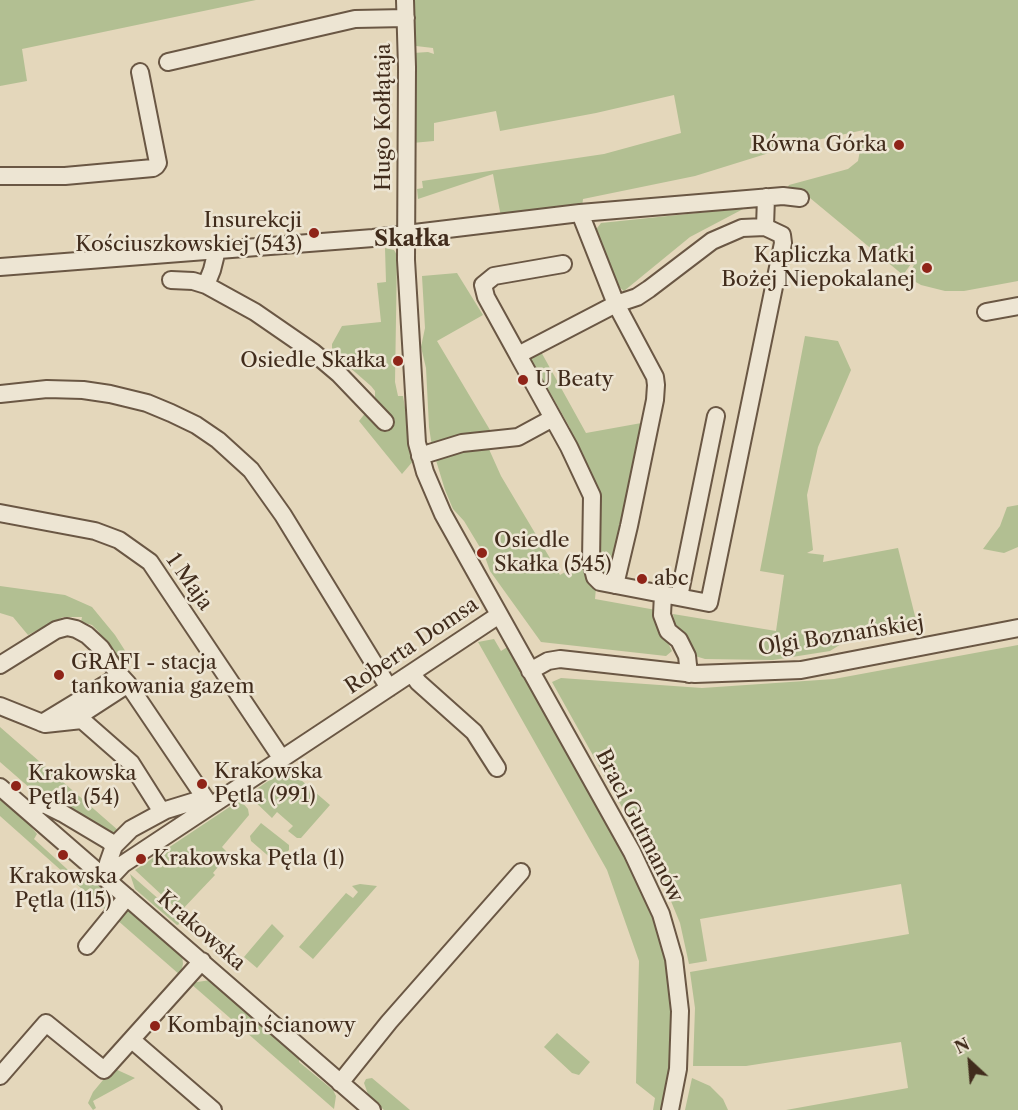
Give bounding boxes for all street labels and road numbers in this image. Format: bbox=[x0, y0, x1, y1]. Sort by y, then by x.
street label: Hugo Kołłątaja bbox=[371, 43, 397, 191]
street label: 1 Maja bbox=[160, 549, 218, 615]
street label: Roberta Domsa bbox=[341, 592, 483, 700]
street label: Olgi Boznańskiej bbox=[756, 610, 926, 662]
street label: Braci Gutmanów bbox=[590, 745, 688, 907]
street label: Krakowska bbox=[152, 886, 250, 976]

